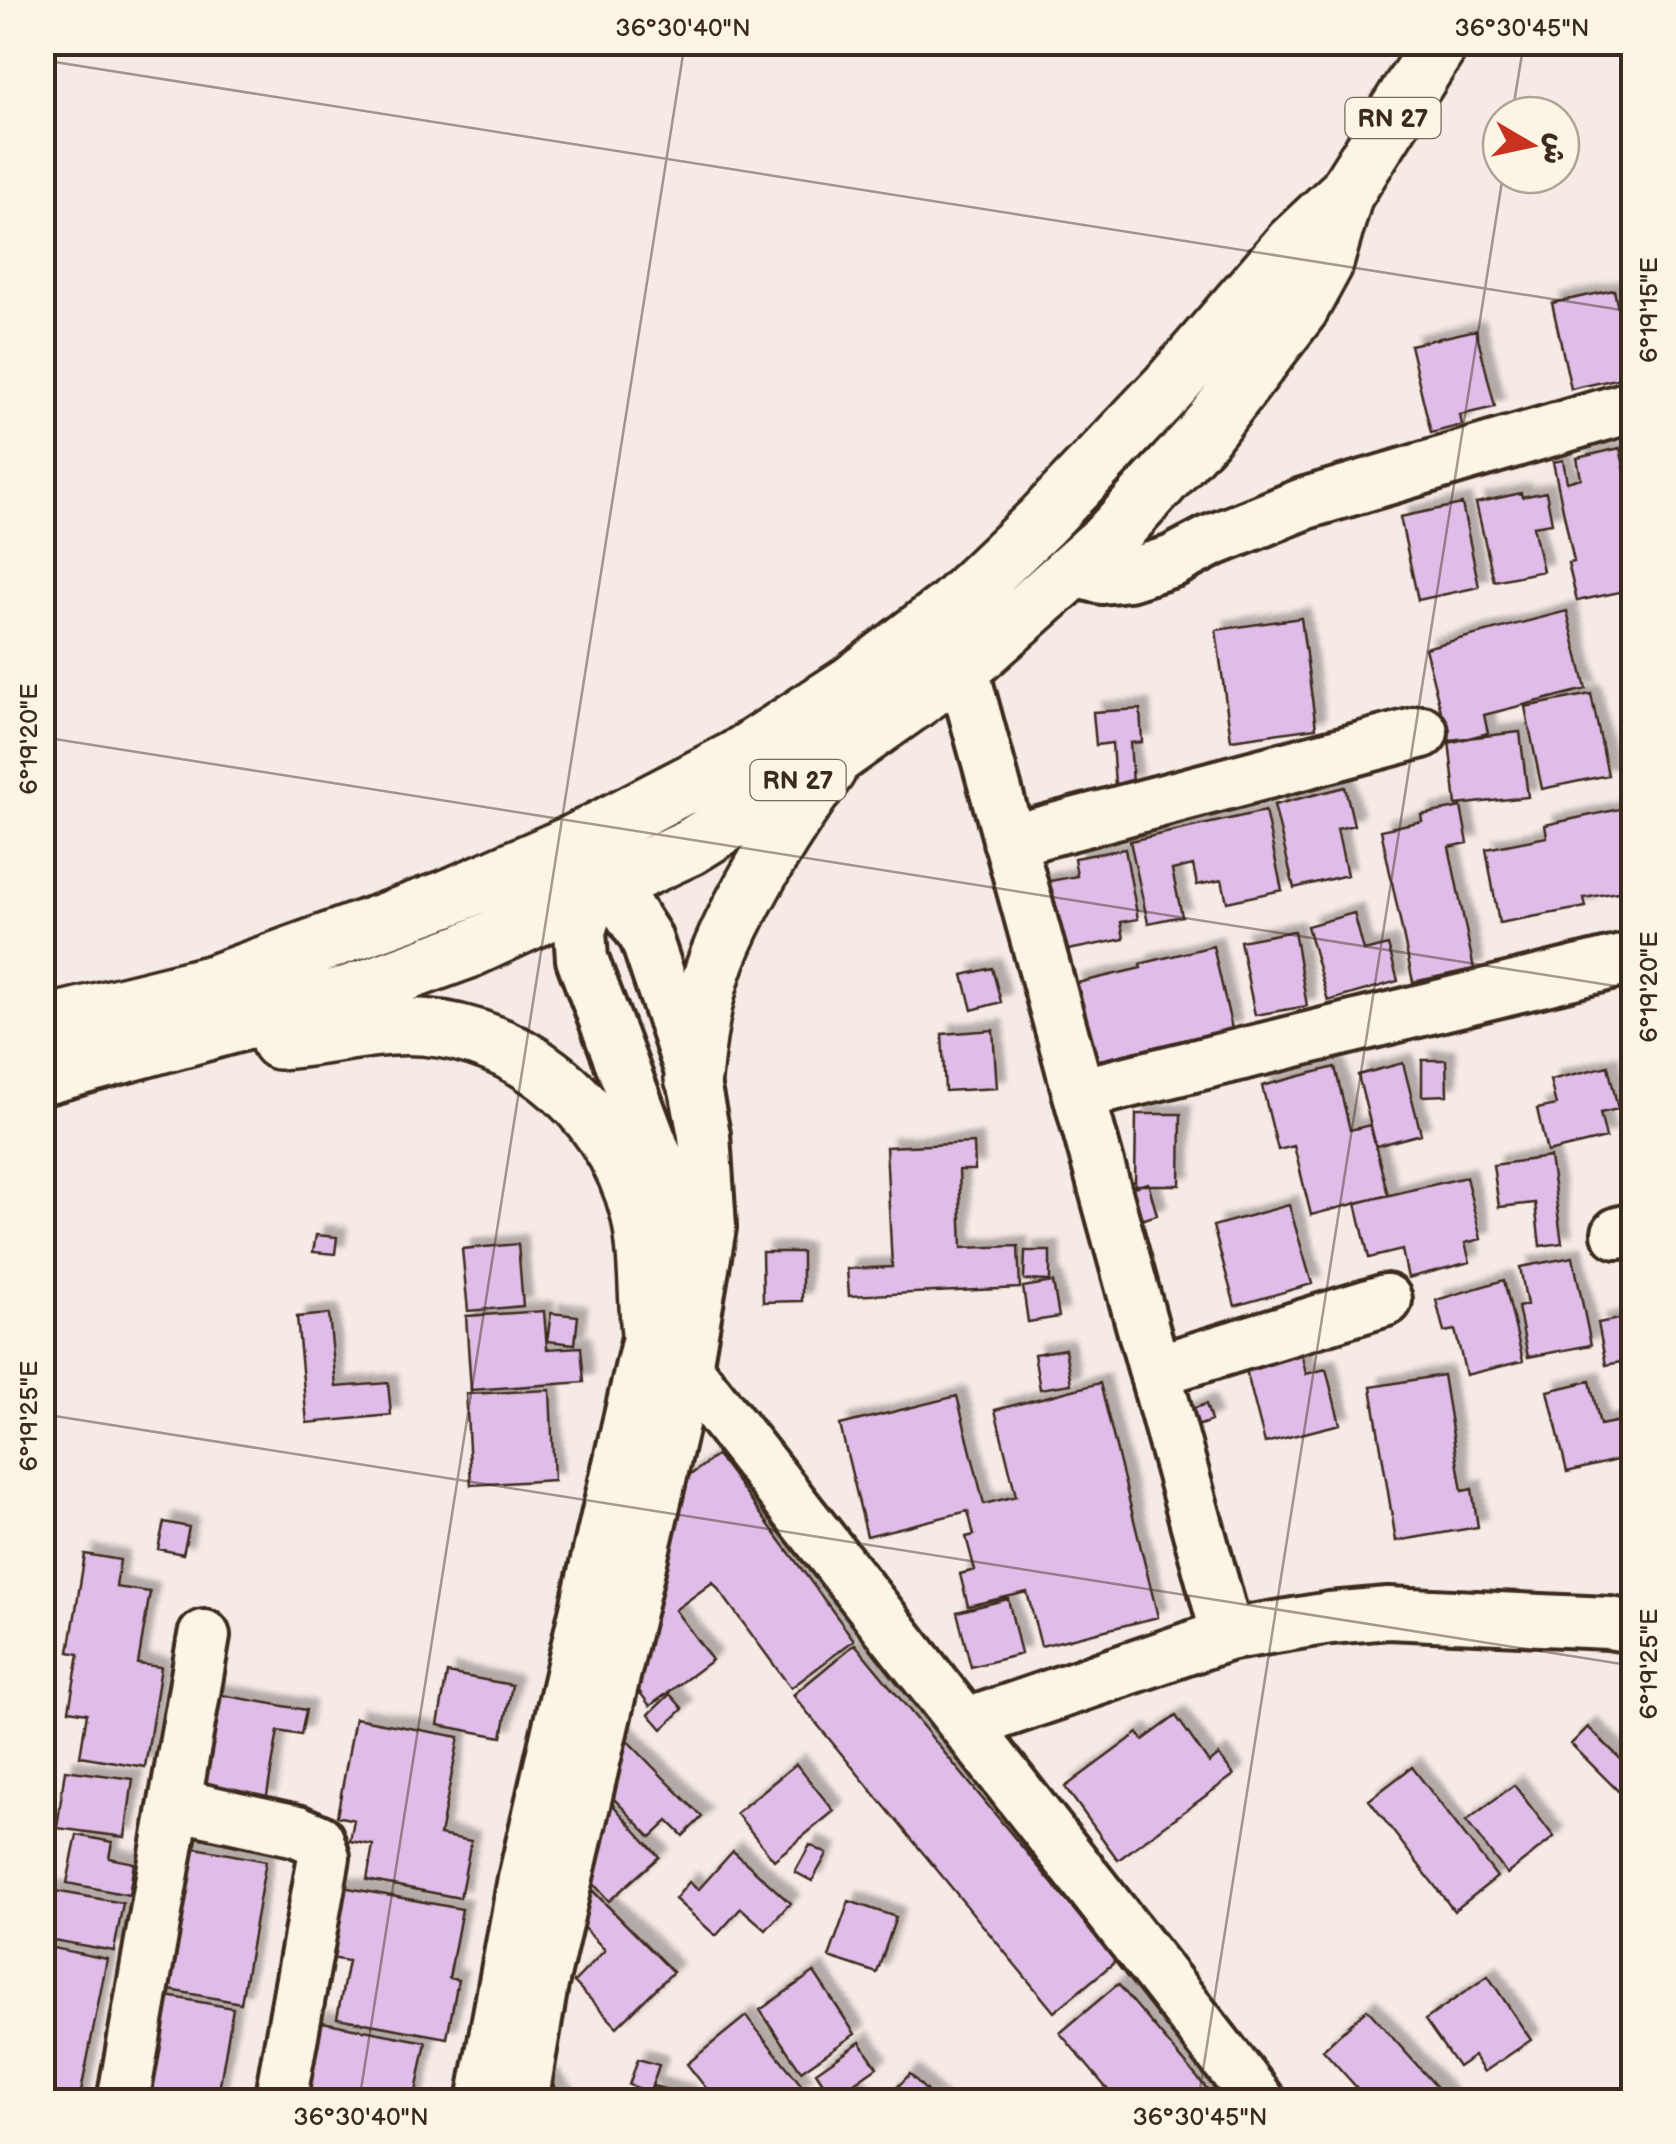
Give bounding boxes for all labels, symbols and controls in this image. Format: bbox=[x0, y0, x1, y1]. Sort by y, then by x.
text: 36°30'40"N bbox=[615, 13, 751, 44]
text: 36°30'45"N bbox=[1454, 13, 1590, 44]
north arrow bbox=[1481, 95, 1581, 195]
road number: RN 27 bbox=[1346, 98, 1440, 138]
text: ش bbox=[1536, 131, 1573, 166]
text: 6°19'15"E bbox=[1634, 257, 1665, 363]
text: 6°19'20"E bbox=[14, 683, 45, 795]
road number: RN 27 bbox=[750, 760, 846, 800]
text: 6°19'20"E bbox=[1634, 931, 1665, 1043]
text: 6°19'25"E bbox=[14, 1361, 45, 1471]
text: 6°19'25"E bbox=[1634, 1609, 1665, 1719]
text: 36°30'40"N bbox=[293, 2102, 429, 2133]
text: 36°30'45"N bbox=[1132, 2102, 1268, 2133]

